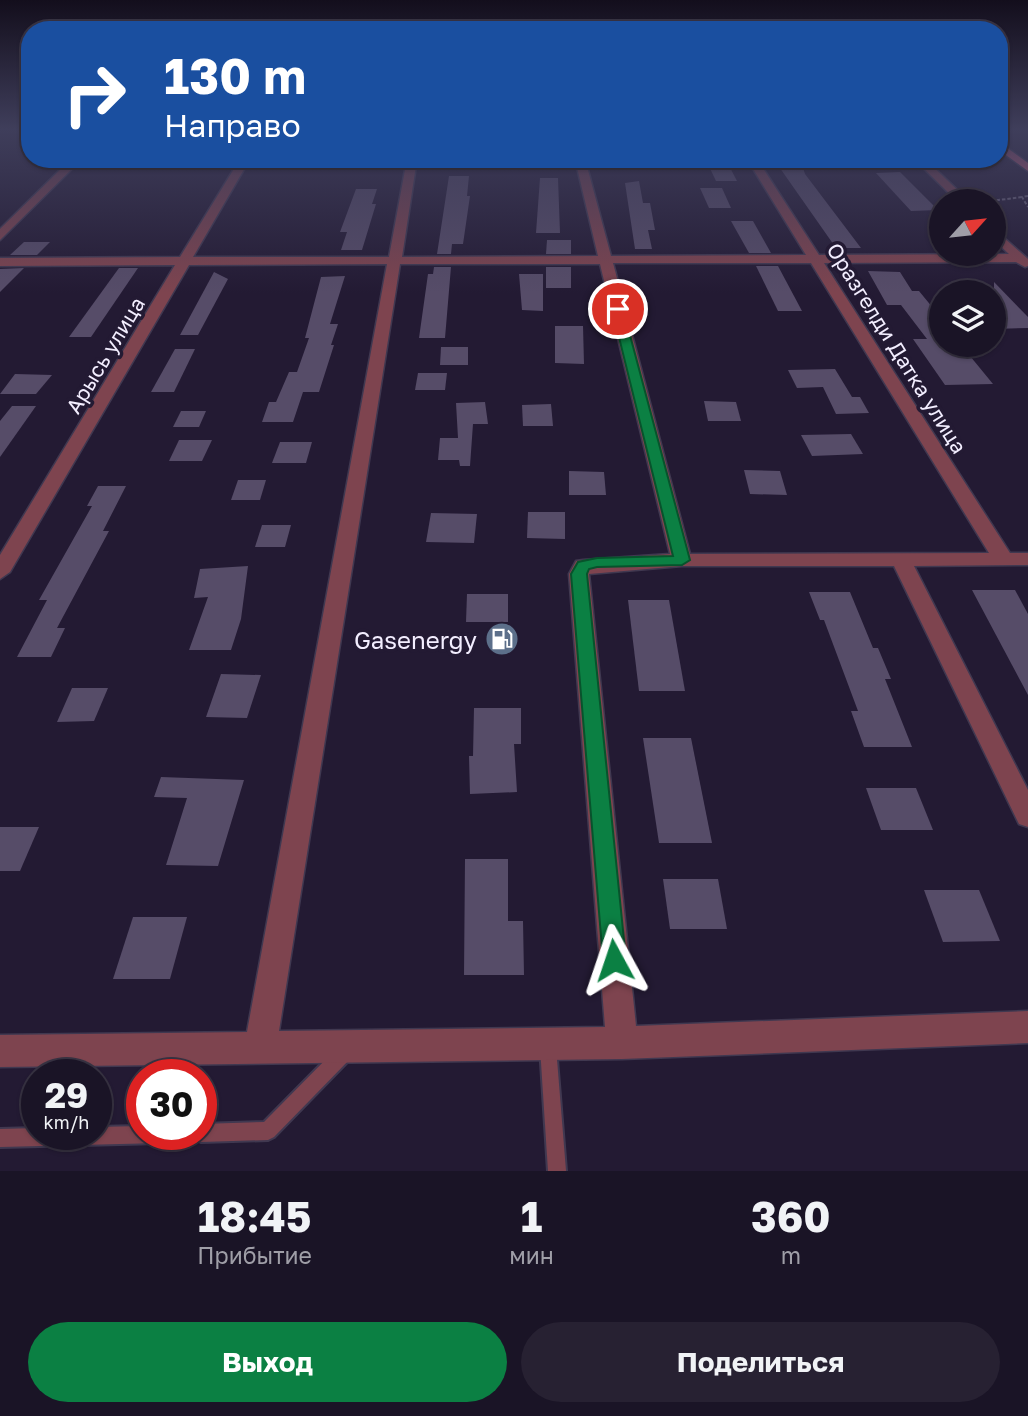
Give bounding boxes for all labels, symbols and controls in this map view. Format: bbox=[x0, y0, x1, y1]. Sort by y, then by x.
text: 130 m bbox=[164, 46, 306, 105]
icon: right bbox=[49, 49, 140, 140]
text: Направо bbox=[164, 106, 301, 144]
north arrow bbox=[929, 189, 1006, 266]
map controls bbox=[929, 189, 1006, 357]
street label: Оразгелди Датка улица bbox=[821, 238, 973, 458]
pin bbox=[588, 279, 648, 339]
button: layers bbox=[929, 280, 1006, 357]
icon: arrive bbox=[599, 290, 637, 328]
street label: Арысь улица bbox=[60, 292, 150, 418]
fuel station icon: Gasenergy bbox=[483, 620, 521, 658]
place label: Gasenergy bbox=[354, 625, 477, 654]
position arrow bbox=[577, 923, 651, 997]
speed limit sign: 30 bbox=[126, 1059, 217, 1150]
text: 29 bbox=[45, 1074, 88, 1116]
text: km/h bbox=[44, 1111, 89, 1133]
text: 18:45 bbox=[198, 1191, 311, 1241]
text: 1 bbox=[521, 1191, 542, 1241]
text: 360 bbox=[751, 1191, 831, 1241]
text: Прибытие bbox=[197, 1241, 312, 1269]
text: мин bbox=[509, 1241, 554, 1269]
text: m bbox=[781, 1241, 801, 1269]
button: Выход bbox=[28, 1322, 507, 1402]
button: Поделиться bbox=[521, 1322, 1000, 1402]

